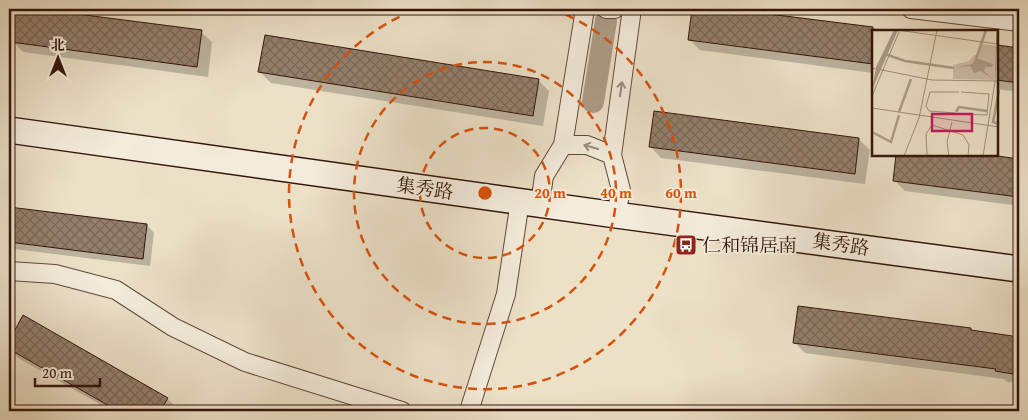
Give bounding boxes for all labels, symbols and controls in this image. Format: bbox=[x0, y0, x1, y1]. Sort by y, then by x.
inset map bbox=[872, 30, 998, 156]
north arrow bbox=[32, 32, 82, 82]
text: 北 bbox=[51, 35, 65, 55]
one-way arrow bbox=[616, 81, 626, 97]
one-way arrow bbox=[584, 142, 600, 152]
street label: 集秀路 bbox=[395, 170, 455, 206]
text: 20 m bbox=[534, 182, 566, 203]
text: 40 m bbox=[600, 182, 632, 203]
text: 60 m bbox=[665, 182, 697, 203]
centre of rings bbox=[476, 184, 494, 202]
street label: 集秀路 bbox=[811, 226, 871, 262]
place label: 仁和锦居南 bbox=[702, 231, 797, 259]
bus stop icon: 仁和锦居南 bbox=[674, 233, 698, 257]
scale bar bbox=[35, 355, 100, 387]
text: 20 m bbox=[42, 362, 73, 383]

